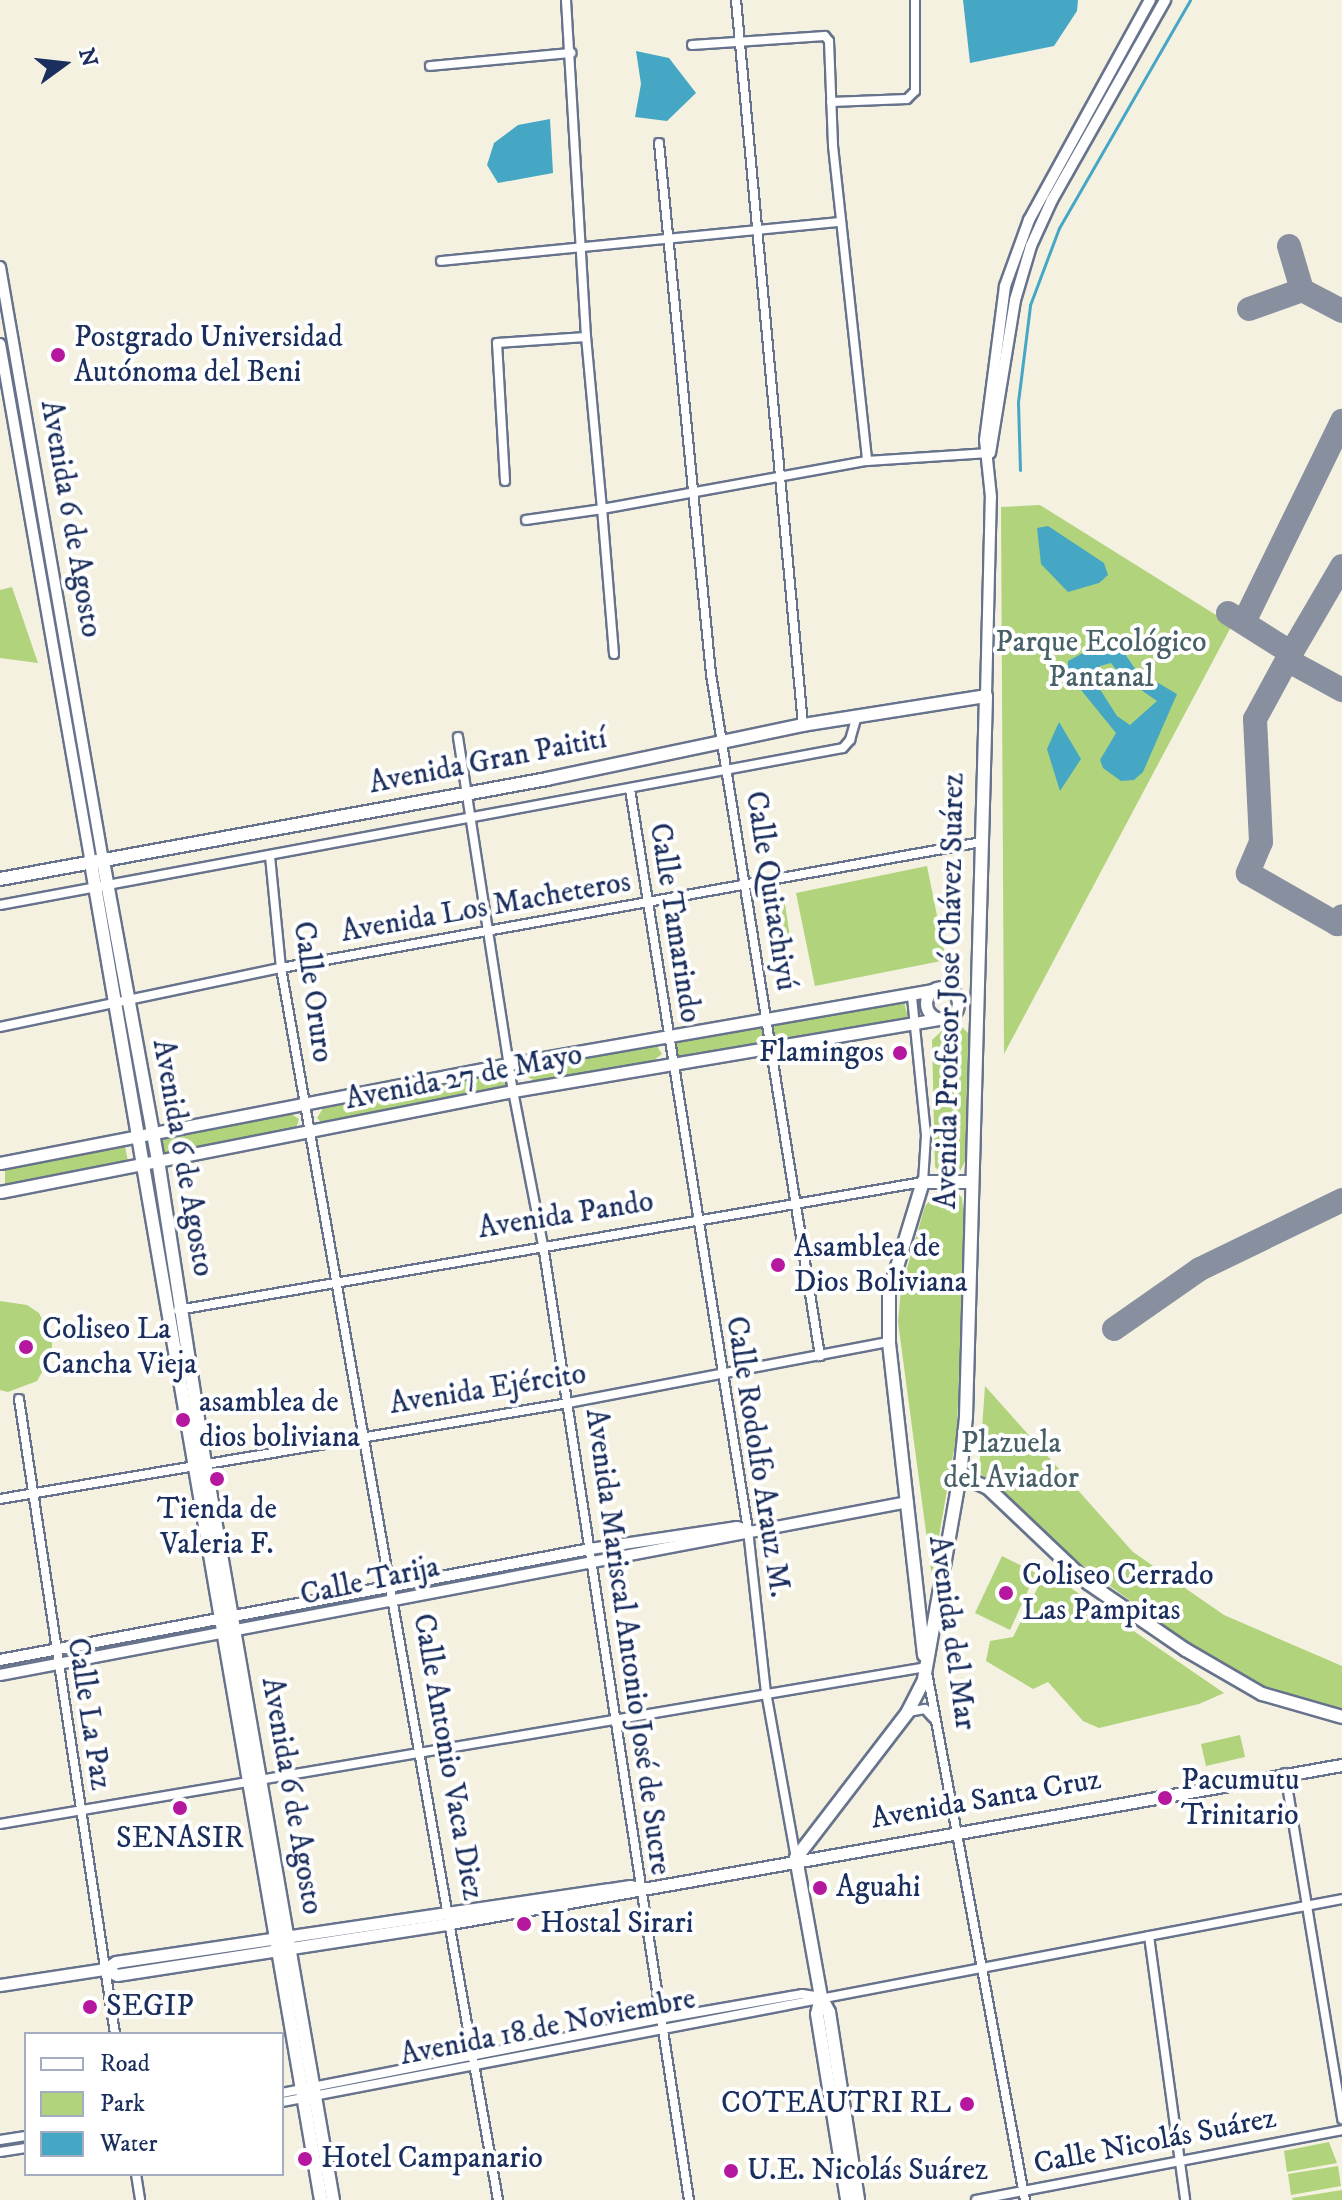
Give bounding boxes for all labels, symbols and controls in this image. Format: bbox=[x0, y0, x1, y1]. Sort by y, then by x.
north arrow bbox=[24, 24, 104, 104]
text: N bbox=[72, 45, 103, 70]
place label: Postgrado Universidad Autónoma del Beni bbox=[74, 320, 343, 390]
marker: Postgrado Universidad Autónoma del Beni bbox=[49, 346, 67, 364]
street label: Avenida 6 de Agosto bbox=[31, 398, 109, 640]
park label: Parque Ecológico Pantanal bbox=[995, 625, 1207, 696]
street label: Avenida Gran Paitití bbox=[366, 721, 610, 803]
street label: Avenida Profesor José Chávez Suárez bbox=[929, 773, 973, 1209]
street label: Calle Quitachiyú bbox=[736, 789, 804, 993]
street label: Calle Tamarindo bbox=[640, 821, 708, 1025]
street label: Avenida Los Macheteros bbox=[338, 865, 634, 951]
street label: Calle Oruro bbox=[284, 919, 340, 1065]
place label: Flamingos bbox=[759, 1035, 884, 1071]
street label: Avenida 6 de Agosto bbox=[143, 1037, 221, 1279]
street label: Avenida 27 de Mayo bbox=[343, 1037, 585, 1119]
marker: Flamingos bbox=[891, 1044, 909, 1062]
street label: Avenida Pando bbox=[476, 1184, 656, 1248]
place label: Asamblea de Dios Boliviana bbox=[794, 1230, 967, 1300]
marker: Asamblea de Dios Boliviana bbox=[769, 1256, 787, 1274]
place label: Coliseo La Cancha Vieja bbox=[42, 1312, 197, 1382]
street label: Calle Rodolfo Arauz M. bbox=[717, 1314, 797, 1600]
marker: Coliseo La Cancha Vieja bbox=[17, 1338, 35, 1356]
street label: Avenida Ejército bbox=[387, 1357, 589, 1423]
place label: asamblea de dios boliviana bbox=[199, 1385, 360, 1456]
street label: Avenida Mariscal Antonio José de Sucre bbox=[576, 1407, 678, 1877]
marker: asamblea de dios boliviana bbox=[174, 1411, 192, 1429]
park label: Plazuela del Aviador bbox=[943, 1426, 1079, 1496]
marker: Tienda de Valeria F. bbox=[208, 1470, 226, 1488]
place label: Tienda de Valeria F. bbox=[157, 1492, 277, 1562]
street label: Avenida del Mar bbox=[920, 1534, 982, 1732]
street label: Calle Tarija bbox=[297, 1550, 443, 1614]
place label: Coliseo Cerrado Las Pampitas bbox=[1022, 1558, 1214, 1628]
marker: Coliseo Cerrado Las Pampitas bbox=[997, 1584, 1015, 1602]
street label: Calle Antonio Vaca Diez bbox=[404, 1611, 490, 1903]
street label: Calle La Paz bbox=[58, 1635, 118, 1793]
street label: Avenida 6 de Agosto bbox=[252, 1675, 330, 1917]
street label: Avenida Santa Cruz bbox=[868, 1762, 1104, 1838]
place label: Pacumutu Trinitario bbox=[1181, 1763, 1300, 1834]
marker: Pacumutu Trinitario bbox=[1156, 1789, 1174, 1807]
marker: SENASIR bbox=[171, 1799, 189, 1817]
place label: SENASIR bbox=[116, 1821, 244, 1857]
place label: Aguahi bbox=[836, 1870, 920, 1906]
marker: Aguahi bbox=[811, 1879, 829, 1897]
place label: Hostal Sirari bbox=[540, 1906, 693, 1942]
marker: Hostal Sirari bbox=[515, 1915, 533, 1933]
street label: Avenida 18 de Noviembre bbox=[397, 1982, 699, 2074]
place label: SEGIP bbox=[106, 1989, 194, 2025]
marker: SEGIP bbox=[81, 1998, 99, 2016]
legend bbox=[24, 2032, 284, 2176]
text: Road bbox=[100, 2049, 150, 2079]
place label: COTEAUTRI RL bbox=[721, 2086, 951, 2122]
text: Park bbox=[100, 2089, 145, 2119]
marker: COTEAUTRI RL bbox=[958, 2095, 976, 2113]
street label: Calle Nicolás Suárez bbox=[1031, 2101, 1279, 2183]
text: Water bbox=[100, 2129, 157, 2159]
place label: Hotel Campanario bbox=[321, 2141, 543, 2177]
marker: Hotel Campanario bbox=[296, 2150, 314, 2168]
place label: U.E. Nicolás Suárez bbox=[747, 2153, 988, 2189]
marker: U.E. Nicolás Suárez bbox=[722, 2162, 740, 2180]

